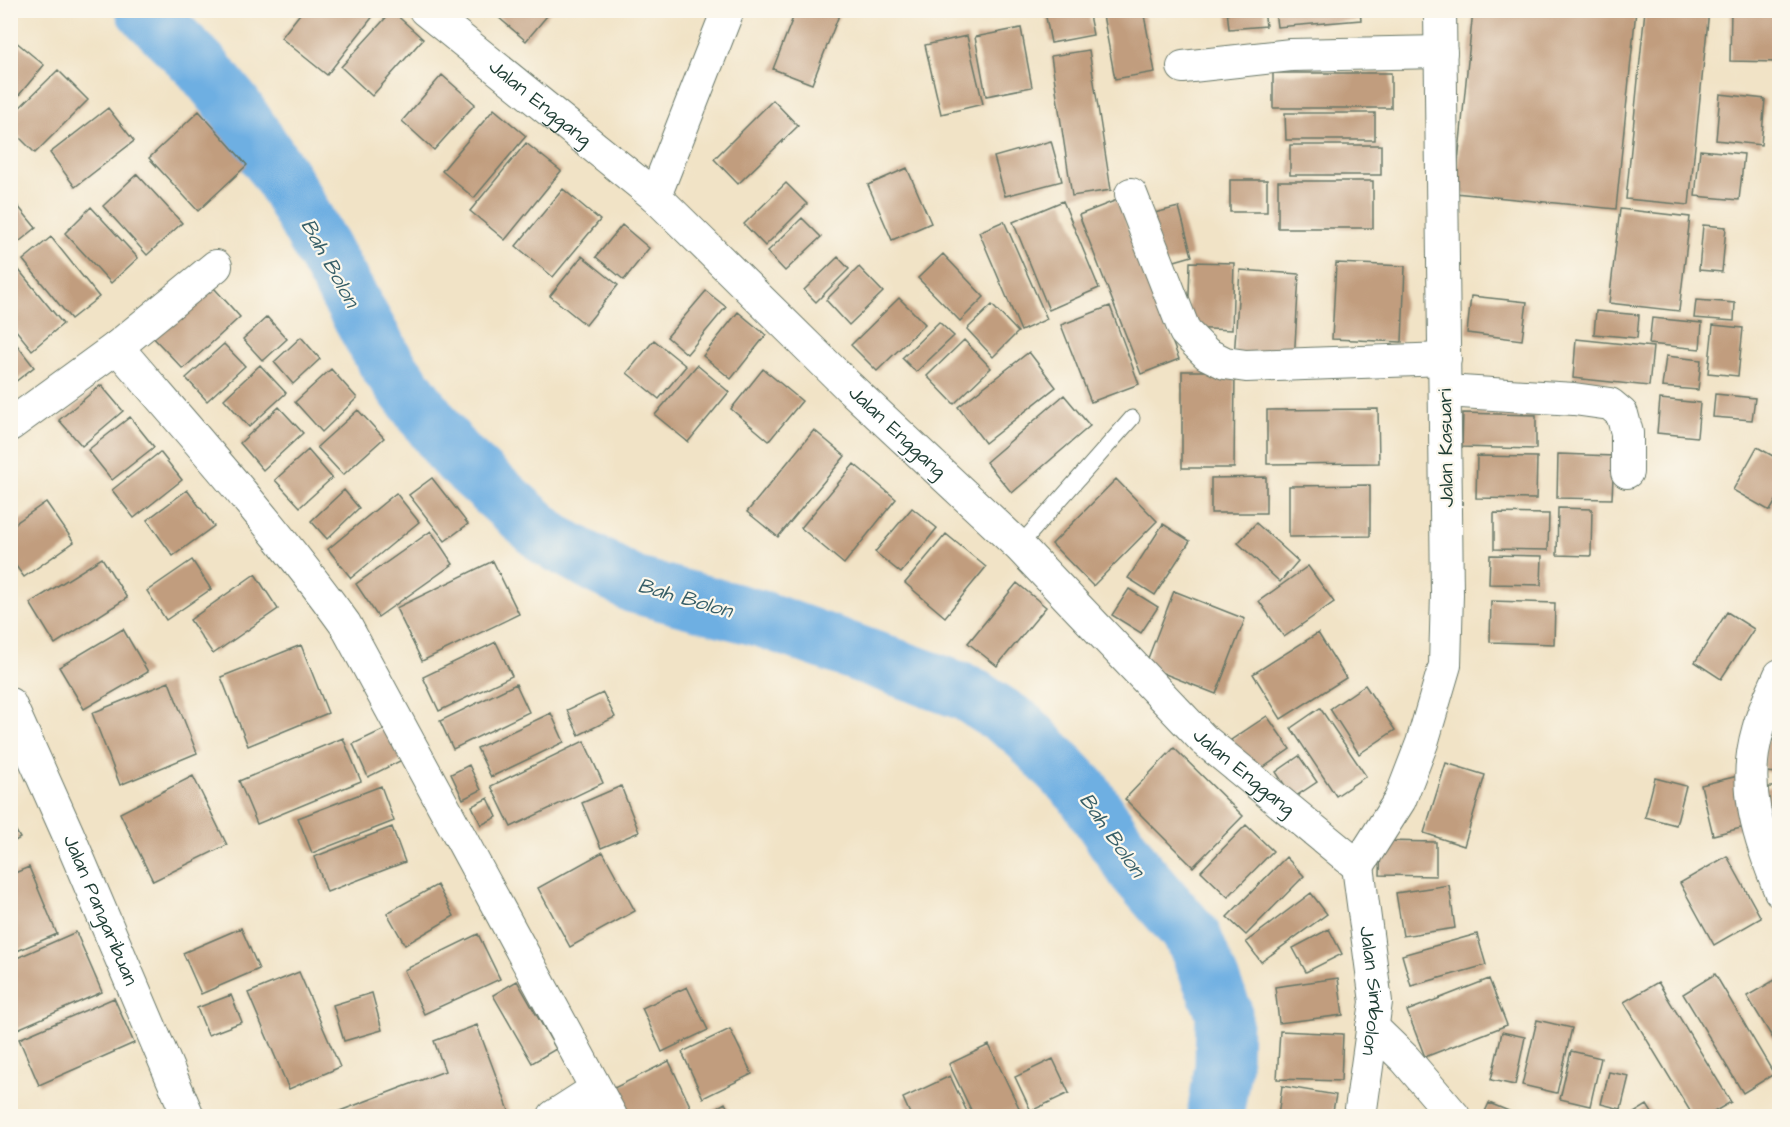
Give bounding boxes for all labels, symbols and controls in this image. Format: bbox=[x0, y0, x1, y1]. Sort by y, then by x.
street label: Jalan Enggang bbox=[483, 53, 598, 154]
water label: Bah Bolon bbox=[294, 214, 367, 314]
street label: Jalan Enggang bbox=[842, 379, 952, 486]
street label: Jalan Kasuari bbox=[1431, 388, 1461, 508]
water label: Bah Bolon bbox=[634, 571, 737, 626]
street label: Jalan Enggang bbox=[1186, 722, 1301, 824]
water label: Bah Bolon bbox=[1072, 787, 1152, 884]
street label: Jalan Pangaribuan bbox=[56, 830, 145, 990]
street label: Jalan Simbolon bbox=[1352, 924, 1391, 1057]

